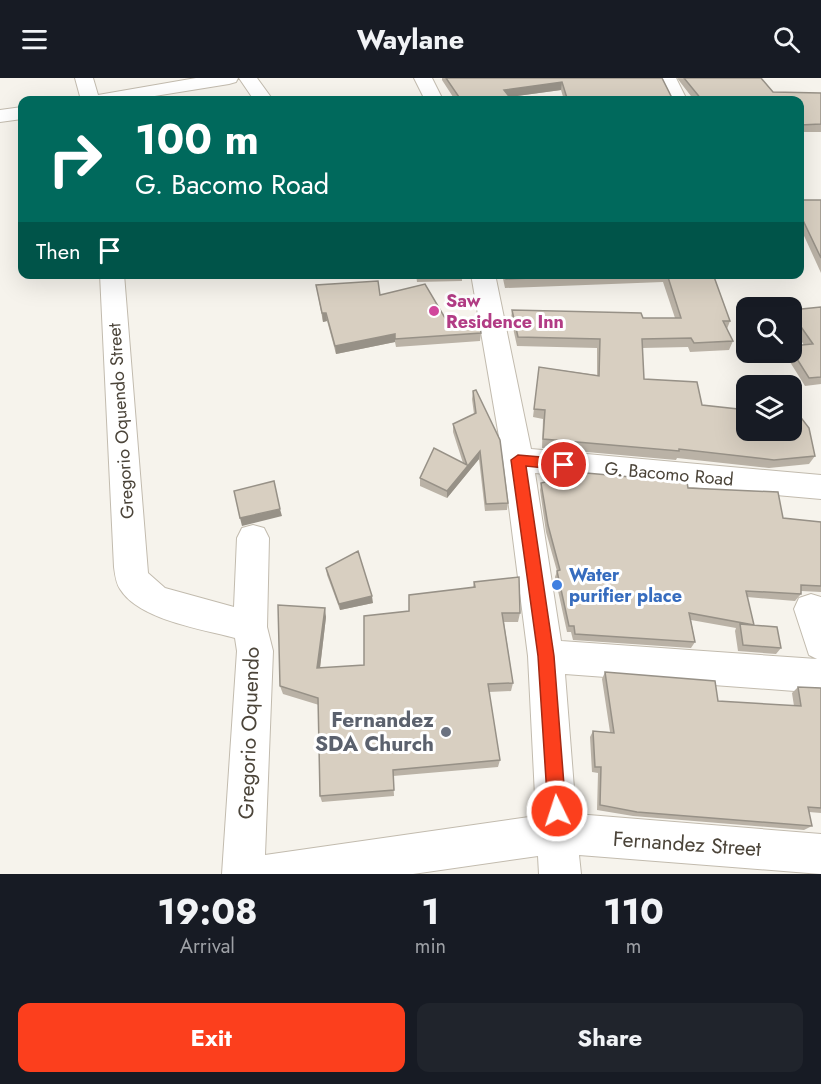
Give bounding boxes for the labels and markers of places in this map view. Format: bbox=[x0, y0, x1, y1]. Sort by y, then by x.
place label: Saw Residence Inn bbox=[446, 288, 564, 335]
marker: Saw Residence Inn bbox=[427, 304, 441, 318]
pin bbox=[538, 439, 589, 490]
place label: Water purifier place bbox=[569, 562, 682, 609]
marker: Water purifier place bbox=[550, 578, 564, 592]
place label: Fernandez SDA Church bbox=[315, 705, 434, 759]
marker: Fernandez SDA Church bbox=[439, 725, 453, 739]

